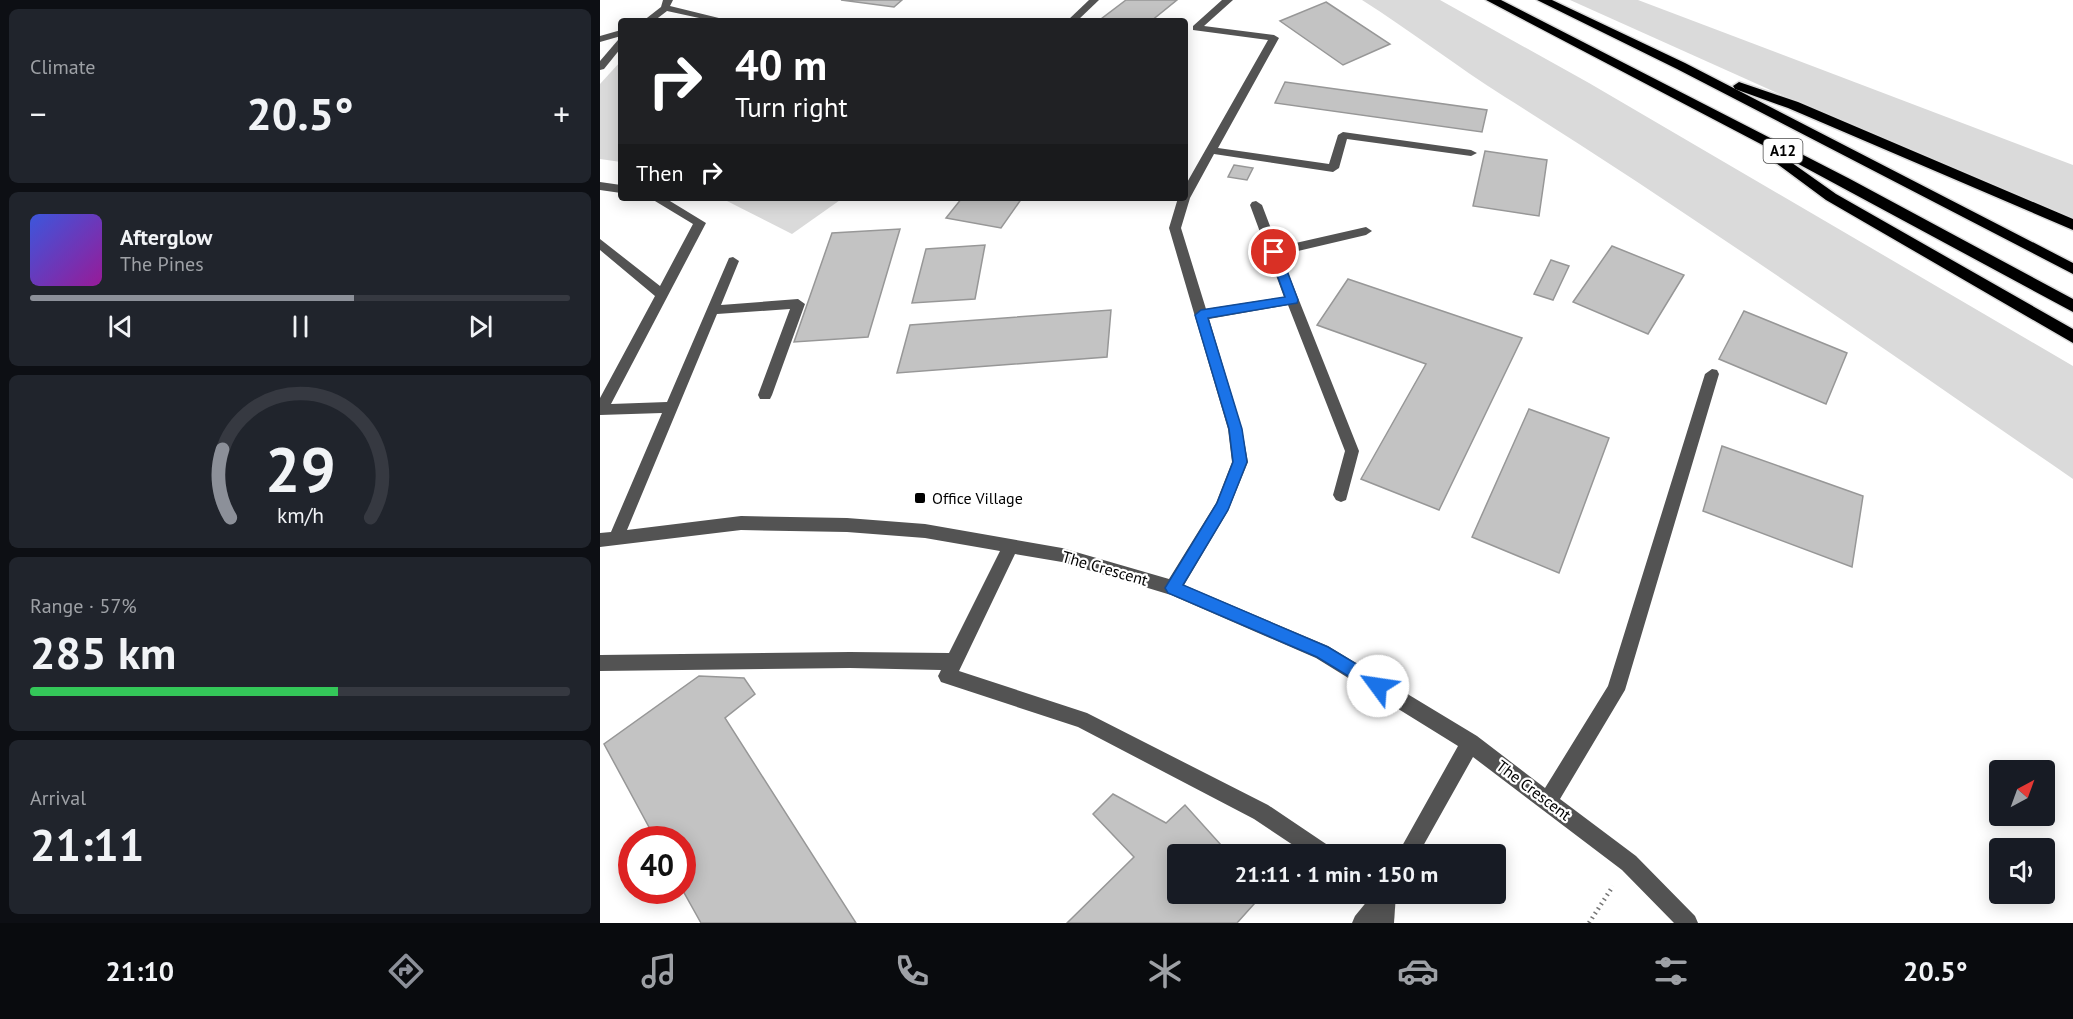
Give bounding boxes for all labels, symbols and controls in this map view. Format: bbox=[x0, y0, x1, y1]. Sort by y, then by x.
text: 40 m bbox=[735, 37, 827, 92]
icon: right bbox=[636, 42, 714, 120]
text: Climate bbox=[30, 54, 96, 80]
text: 20.5° bbox=[246, 84, 354, 142]
text: Turn right bbox=[735, 90, 848, 124]
text: − bbox=[30, 92, 47, 135]
text: + bbox=[553, 92, 570, 135]
road number: A12 bbox=[1764, 139, 1802, 163]
icon: right bbox=[695, 156, 728, 189]
text: Then bbox=[636, 159, 683, 187]
text: Afterglow bbox=[120, 223, 212, 251]
pin bbox=[1248, 226, 1299, 277]
icon: arrive bbox=[1257, 235, 1290, 268]
text: The Pines bbox=[120, 251, 204, 277]
icon: previous bbox=[104, 310, 137, 343]
icon: pause bbox=[284, 310, 317, 343]
icon: next bbox=[464, 310, 497, 343]
text: 29 bbox=[265, 429, 335, 510]
place label: Office Village bbox=[932, 488, 1023, 508]
marker: Office Village bbox=[913, 491, 927, 505]
text: km/h bbox=[276, 502, 323, 530]
street label: The Crescent bbox=[1060, 546, 1151, 590]
text: Range · 57% bbox=[30, 593, 137, 619]
text: 285 km bbox=[30, 623, 176, 681]
position arrow bbox=[1346, 654, 1410, 718]
street label: The Crescent bbox=[1493, 755, 1576, 825]
north arrow bbox=[1989, 760, 2055, 826]
map controls bbox=[1989, 760, 2055, 904]
text: Arrival bbox=[30, 785, 86, 811]
text: 21:11 bbox=[30, 815, 144, 873]
speed limit sign: 40 bbox=[618, 826, 696, 904]
button: sound bbox=[1989, 838, 2055, 904]
text: 21:11 · 1 min · 150 m bbox=[1235, 860, 1438, 888]
icon: directions bbox=[385, 950, 427, 992]
icon: music bbox=[638, 950, 680, 992]
icon: phone bbox=[891, 950, 933, 992]
icon: climate bbox=[1144, 950, 1186, 992]
icon: car bbox=[1397, 950, 1439, 992]
icon: filters bbox=[1650, 950, 1692, 992]
text: 21:10 bbox=[106, 954, 174, 988]
text: 20.5° bbox=[1903, 954, 1967, 988]

